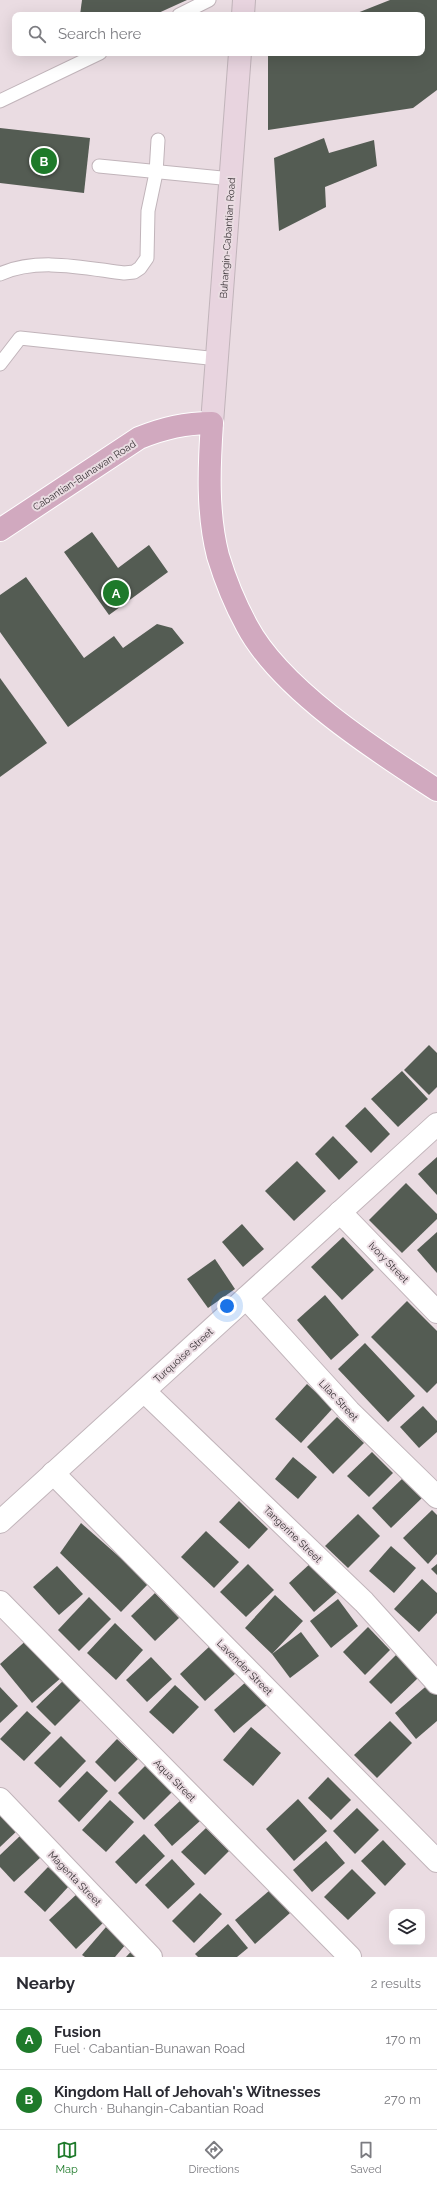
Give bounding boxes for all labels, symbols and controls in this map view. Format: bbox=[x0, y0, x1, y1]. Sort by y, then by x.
search box bbox=[12, 12, 425, 56]
icon: search bbox=[26, 23, 48, 45]
text: Search here bbox=[58, 25, 141, 43]
pin: B bbox=[31, 146, 57, 176]
street label: Buhangin-Cabantian Road bbox=[218, 177, 237, 299]
street label: Cabantian-Bunawan Road bbox=[31, 438, 138, 513]
pin: A bbox=[103, 578, 129, 608]
street label: Ivory Street bbox=[366, 1240, 411, 1286]
your location bbox=[217, 1296, 237, 1316]
street label: Turquoise Street bbox=[151, 1325, 216, 1385]
street label: Lilac Street bbox=[317, 1378, 361, 1424]
street label: Tangerine Street bbox=[261, 1504, 324, 1565]
street label: Lavender Street bbox=[215, 1637, 275, 1698]
street label: Aqua Street bbox=[152, 1757, 198, 1804]
street label: Magenta Street bbox=[46, 1849, 104, 1908]
map controls bbox=[389, 1909, 425, 1945]
button: layers bbox=[389, 1909, 425, 1945]
text: Nearby bbox=[16, 1973, 75, 1993]
text: 2 results bbox=[371, 1976, 421, 1991]
text: Fusion bbox=[54, 2023, 101, 2041]
text: A bbox=[25, 2032, 33, 2047]
text: 170 m bbox=[385, 2032, 421, 2047]
text: Fuel · Cabantian-Bunawan Road bbox=[54, 2041, 245, 2056]
text: Kingdom Hall of Jehovah's Witnesses bbox=[54, 2083, 321, 2101]
text: B bbox=[25, 2092, 33, 2107]
text: 270 m bbox=[384, 2092, 421, 2107]
text: Church · Buhangin-Cabantian Road bbox=[54, 2101, 264, 2116]
tab: Map bbox=[55, 2139, 78, 2176]
tab: Directions bbox=[189, 2139, 239, 2176]
tab: Saved bbox=[350, 2139, 382, 2176]

